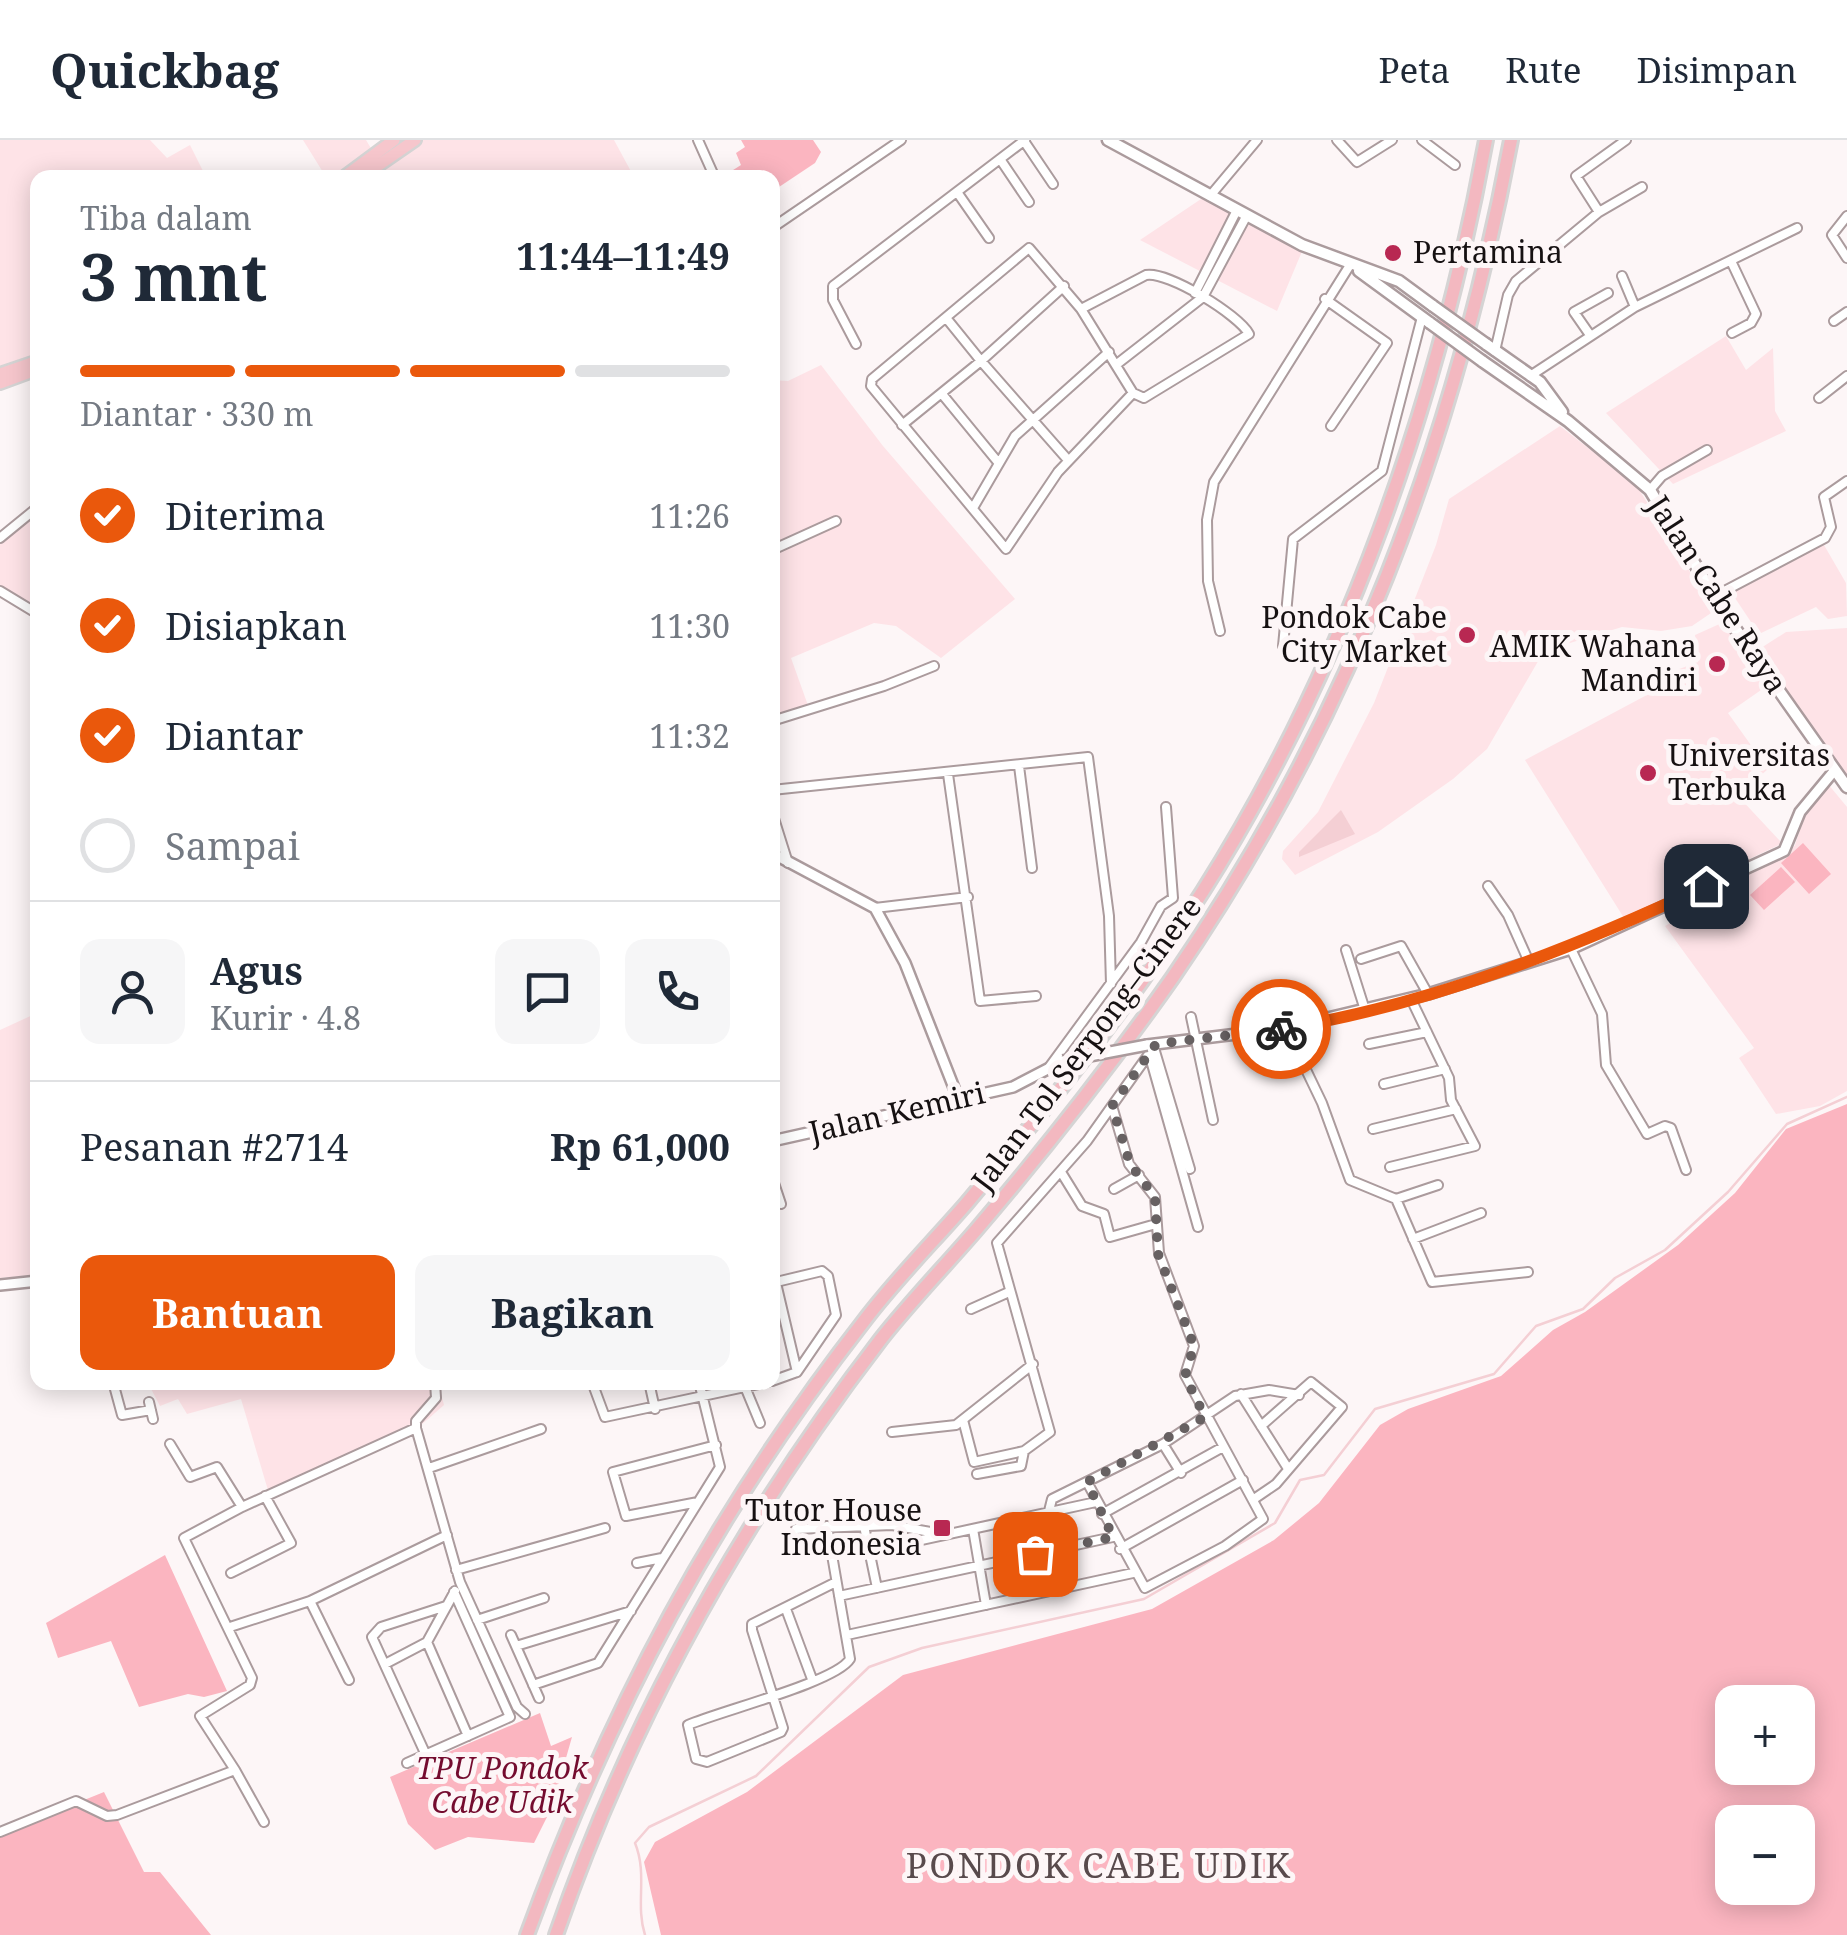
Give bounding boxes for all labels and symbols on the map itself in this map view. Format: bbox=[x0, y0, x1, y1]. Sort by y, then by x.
place label: Pertamina bbox=[1413, 231, 1563, 272]
marker: Pertamina bbox=[1382, 242, 1404, 264]
street label: Jalan Cabe Raya bbox=[1638, 486, 1798, 701]
place label: Pondok Cabe City Market bbox=[1261, 596, 1447, 671]
marker: Pondok Cabe City Market bbox=[1456, 624, 1478, 646]
place label: AMIK Wahana Mandiri bbox=[1490, 625, 1697, 700]
marker: AMIK Wahana Mandiri bbox=[1706, 653, 1728, 675]
place label: Universitas Terbuka bbox=[1668, 734, 1830, 809]
marker: Universitas Terbuka bbox=[1637, 762, 1659, 784]
pin bbox=[1664, 844, 1749, 929]
street label: Jalan Tol Serpong–Cinere bbox=[961, 888, 1210, 1199]
courier bbox=[1231, 979, 1331, 1079]
street label: Jalan Kemiri bbox=[804, 1071, 989, 1152]
place label: Tutor House Indonesia bbox=[745, 1489, 922, 1564]
pin bbox=[993, 1512, 1078, 1597]
marker: Tutor House Indonesia bbox=[931, 1517, 953, 1539]
park label: TPU Pondok Cabe Udik bbox=[416, 1747, 589, 1822]
district label: PONDOK CABE UDIK bbox=[906, 1841, 1292, 1888]

